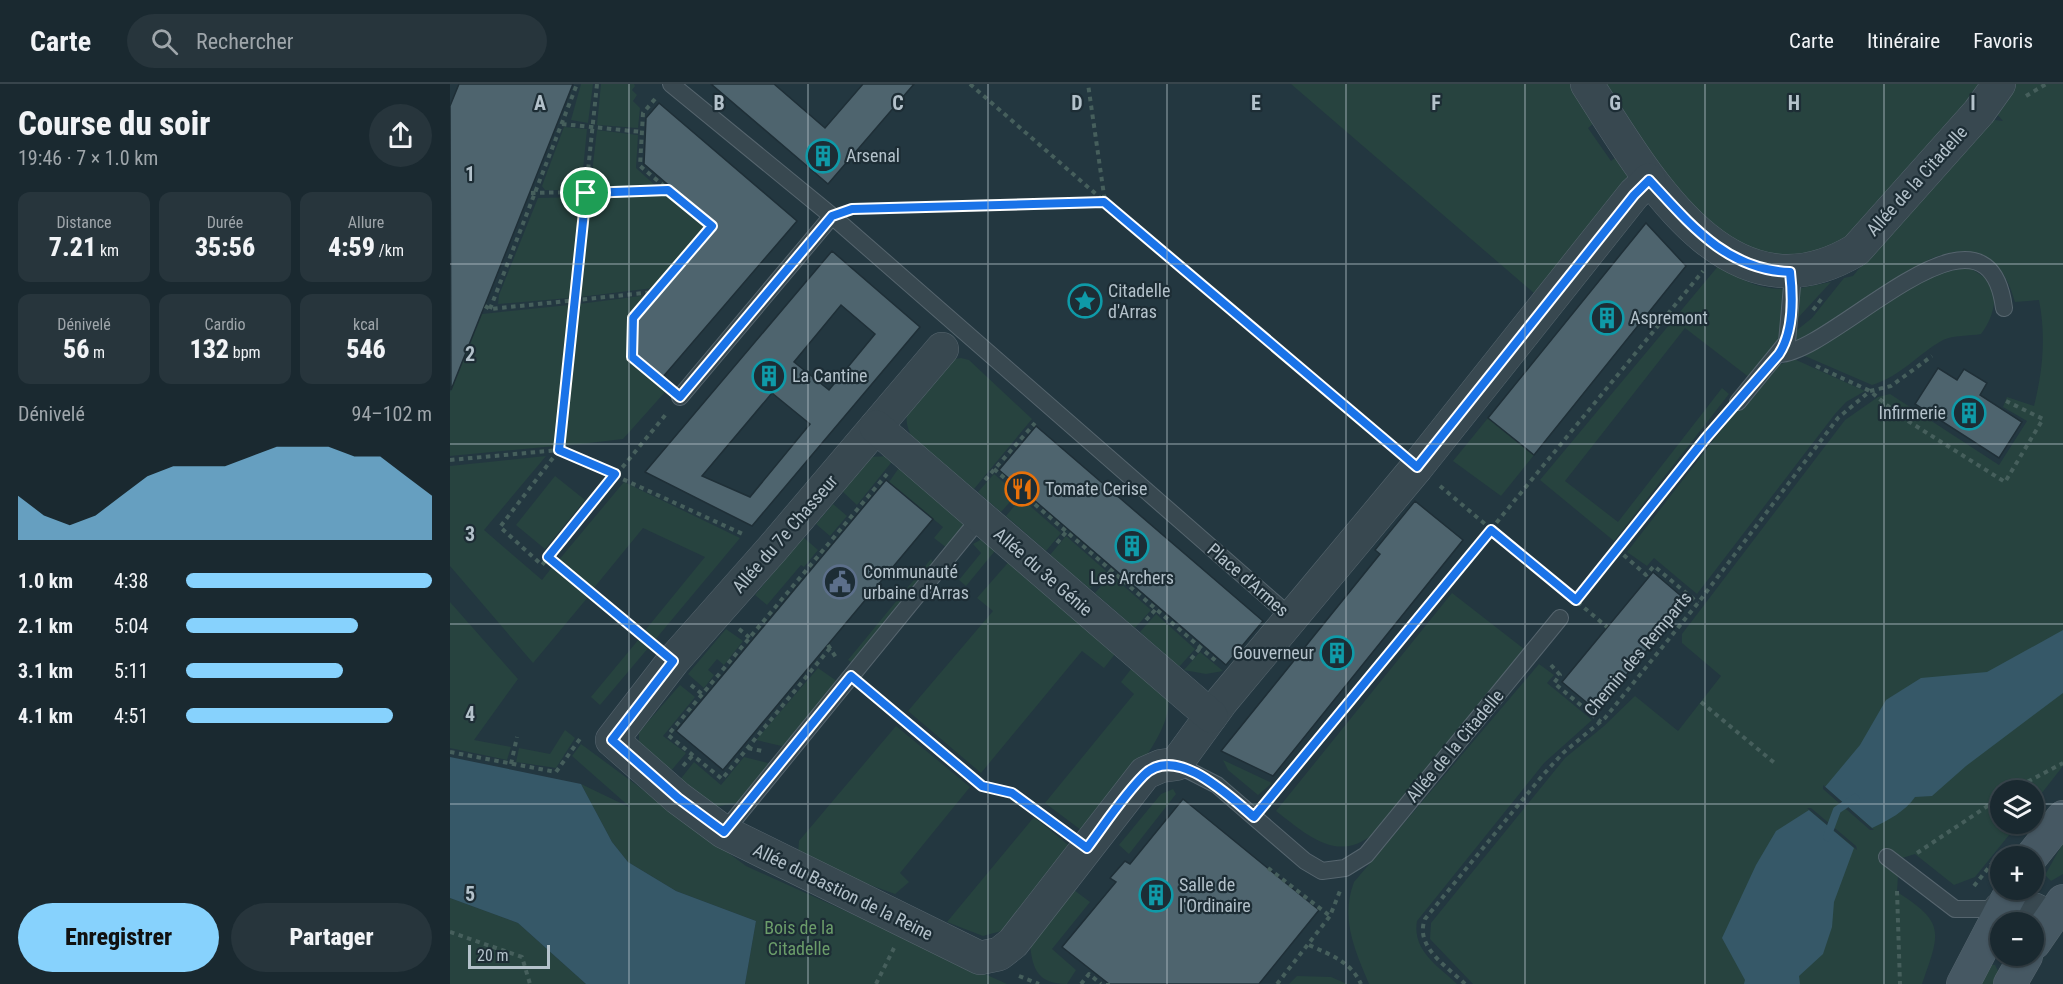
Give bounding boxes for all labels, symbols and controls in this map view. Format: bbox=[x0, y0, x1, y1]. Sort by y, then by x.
search box bbox=[127, 14, 547, 68]
text: Carte bbox=[30, 25, 91, 58]
icon: search bbox=[148, 25, 181, 58]
text: Rechercher bbox=[196, 29, 293, 54]
text: Carte bbox=[1789, 29, 1834, 53]
text: Itinéraire bbox=[1867, 29, 1940, 53]
text: Favoris bbox=[1973, 29, 2033, 53]
text: A bbox=[534, 91, 546, 115]
text: B bbox=[713, 91, 725, 115]
text: C bbox=[892, 91, 904, 115]
text: D bbox=[1071, 91, 1083, 115]
text: E bbox=[1251, 91, 1261, 115]
text: F bbox=[1431, 91, 1441, 115]
text: G bbox=[1609, 91, 1621, 115]
text: H bbox=[1788, 91, 1800, 115]
text: I bbox=[1970, 91, 1976, 115]
text: Course du soir bbox=[18, 104, 210, 143]
button: share bbox=[369, 104, 432, 167]
street label: Allée de la Citadelle bbox=[1862, 121, 1971, 240]
building icon: Arsenal bbox=[805, 138, 841, 174]
place label: Arsenal bbox=[846, 145, 900, 166]
text: 19:46 · 7 × 1.0 km bbox=[18, 146, 158, 170]
text: 1 bbox=[465, 162, 475, 186]
pin bbox=[560, 167, 611, 218]
icon: arrive bbox=[569, 176, 602, 209]
text: Distance bbox=[56, 213, 112, 232]
text: Durée bbox=[207, 213, 243, 232]
text: Allure bbox=[348, 213, 384, 232]
text: 7.21 bbox=[49, 232, 96, 262]
text: 35:56 bbox=[195, 232, 255, 262]
text: 4:59 bbox=[328, 232, 375, 262]
text: km bbox=[96, 241, 119, 260]
text: /km bbox=[375, 241, 404, 260]
place label: Citadelle d'Arras bbox=[1108, 280, 1170, 322]
place icon: Citadelle d'Arras bbox=[1067, 283, 1103, 319]
building icon: Aspremont bbox=[1589, 300, 1625, 336]
place label: Aspremont bbox=[1630, 307, 1708, 328]
text: Dénivelé bbox=[57, 315, 111, 334]
text: Cardio bbox=[204, 315, 246, 334]
text: kcal bbox=[353, 315, 379, 334]
text: 56 bbox=[63, 334, 89, 364]
text: 132 bbox=[189, 334, 229, 364]
text: 546 bbox=[346, 334, 386, 364]
text: 2 bbox=[465, 342, 475, 366]
text: m bbox=[89, 343, 105, 362]
text: bpm bbox=[229, 343, 261, 362]
building icon: La Cantine bbox=[751, 358, 787, 394]
place label: La Cantine bbox=[792, 365, 867, 386]
building icon: Infirmerie bbox=[1951, 395, 1987, 431]
text: Dénivelé bbox=[18, 402, 85, 426]
text: 94–102 m bbox=[352, 402, 432, 426]
place label: Infirmerie bbox=[1878, 402, 1946, 423]
street label: Allée du 7e Chasseur bbox=[728, 470, 842, 597]
restaurant icon: Tomate Cerise bbox=[1004, 471, 1040, 507]
place label: Tomate Cerise bbox=[1045, 478, 1148, 499]
text: 3 bbox=[465, 522, 475, 546]
street label: Allée du 3e Génie bbox=[990, 523, 1097, 620]
building icon: Les Archers bbox=[1114, 528, 1150, 564]
street label: Place d'Armes bbox=[1203, 539, 1293, 621]
place label: Communauté urbaine d'Arras bbox=[863, 561, 969, 603]
public building icon: Communauté urbaine d'Arras bbox=[822, 564, 858, 600]
place label: Les Archers bbox=[1090, 567, 1174, 588]
text: 1.0 km bbox=[18, 569, 73, 593]
text: 4:38 bbox=[114, 569, 148, 593]
street label: Chemin des Remparts bbox=[1579, 587, 1696, 720]
text: 2.1 km bbox=[18, 614, 73, 638]
text: 5:04 bbox=[114, 614, 148, 638]
building icon: Gouverneur bbox=[1319, 635, 1355, 671]
place label: Gouverneur bbox=[1233, 642, 1315, 663]
text: 3.1 km bbox=[18, 659, 73, 683]
text: 5:11 bbox=[114, 659, 148, 683]
street label: Allée de la Citadelle bbox=[1401, 685, 1508, 806]
text: 4 bbox=[465, 702, 475, 726]
text: 4.1 km bbox=[18, 704, 73, 728]
text: 4:51 bbox=[114, 704, 148, 728]
map controls bbox=[1990, 780, 2044, 966]
button: layers bbox=[1990, 780, 2044, 834]
street label: Allée du Bastion de la Reine bbox=[750, 839, 936, 944]
button: + bbox=[1990, 846, 2044, 900]
place label: Salle de l'Ordinaire bbox=[1179, 874, 1251, 916]
building icon: Salle de l'Ordinaire bbox=[1138, 877, 1174, 913]
text: 5 bbox=[465, 882, 475, 906]
button: Enregistrer bbox=[18, 903, 219, 972]
button: Partager bbox=[231, 903, 432, 972]
button: − bbox=[1990, 912, 2044, 966]
park label: Bois de la Citadelle bbox=[764, 917, 834, 959]
scale bar bbox=[468, 942, 550, 970]
text: 20 m bbox=[477, 946, 509, 965]

